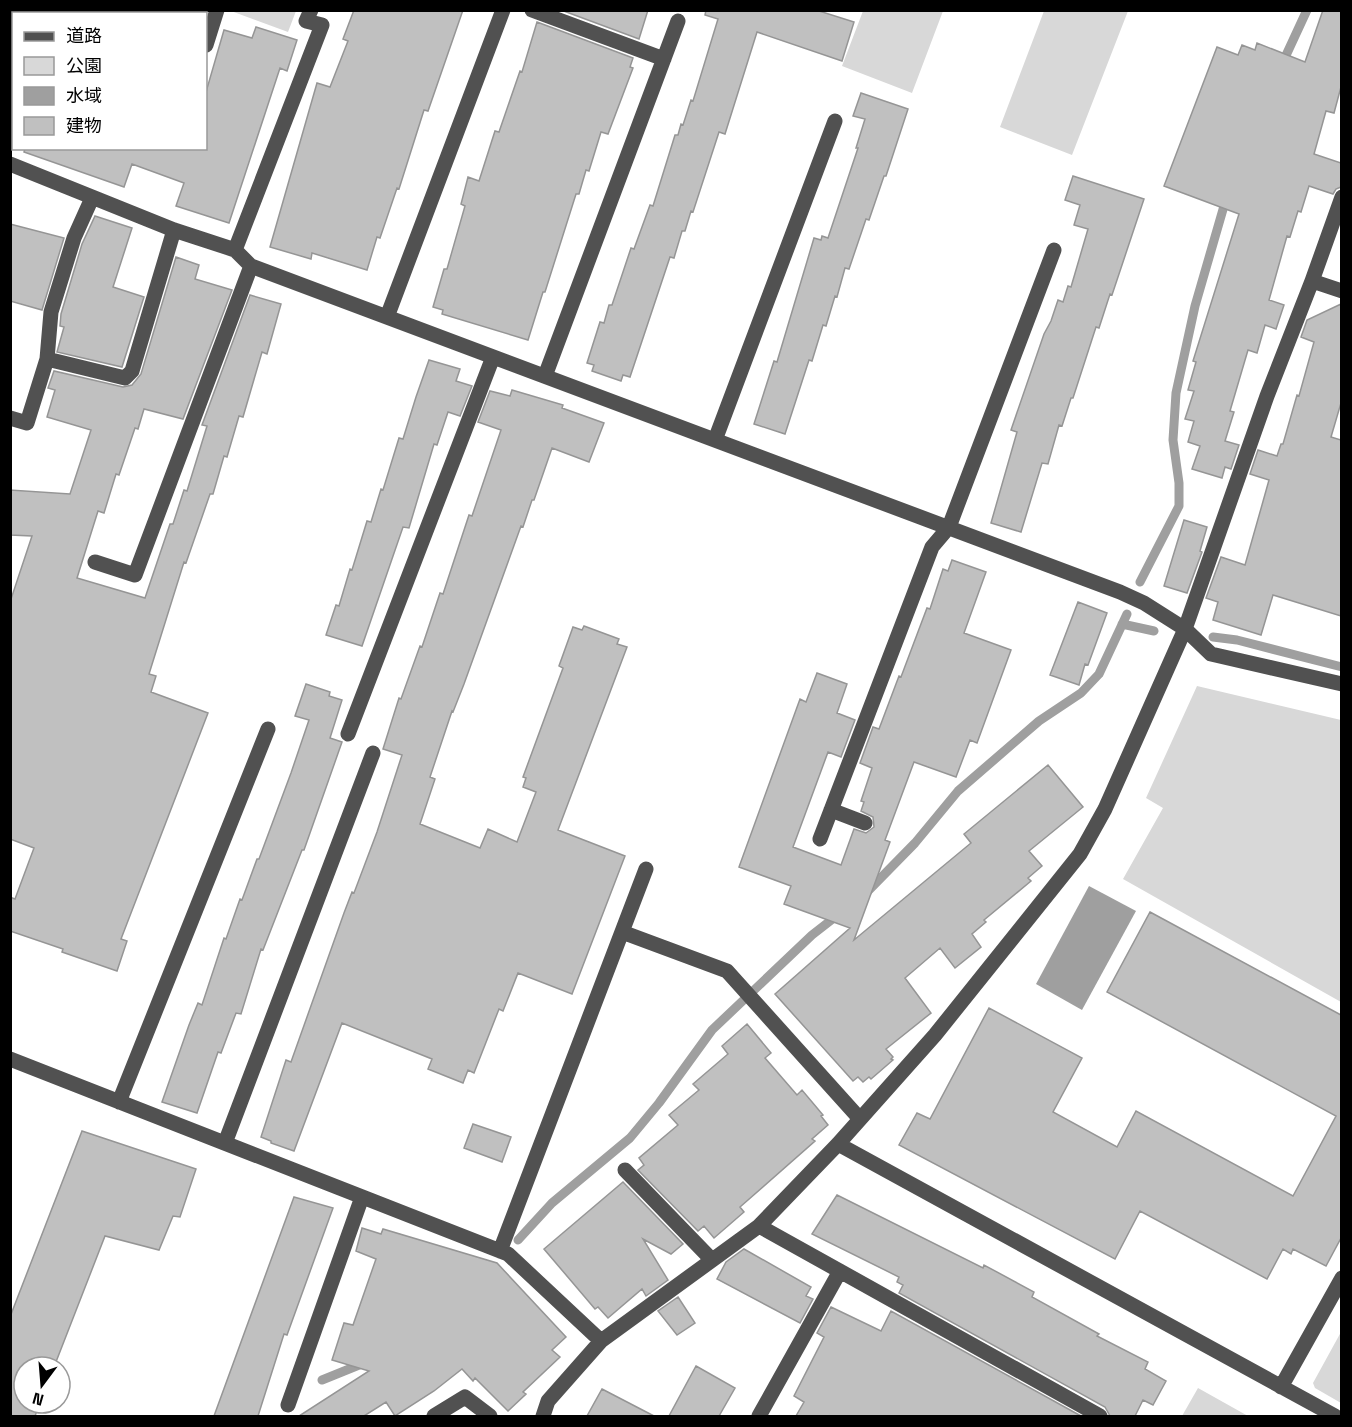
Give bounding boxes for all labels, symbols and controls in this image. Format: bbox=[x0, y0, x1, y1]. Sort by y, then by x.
legend bbox=[12, 12, 207, 150]
text: 道路 bbox=[66, 24, 102, 47]
text: 公園 bbox=[66, 54, 102, 77]
text: 水域 bbox=[66, 84, 102, 107]
text: 建物 bbox=[66, 114, 102, 137]
north arrow bbox=[12, 1355, 72, 1415]
text: N bbox=[30, 1387, 46, 1411]

